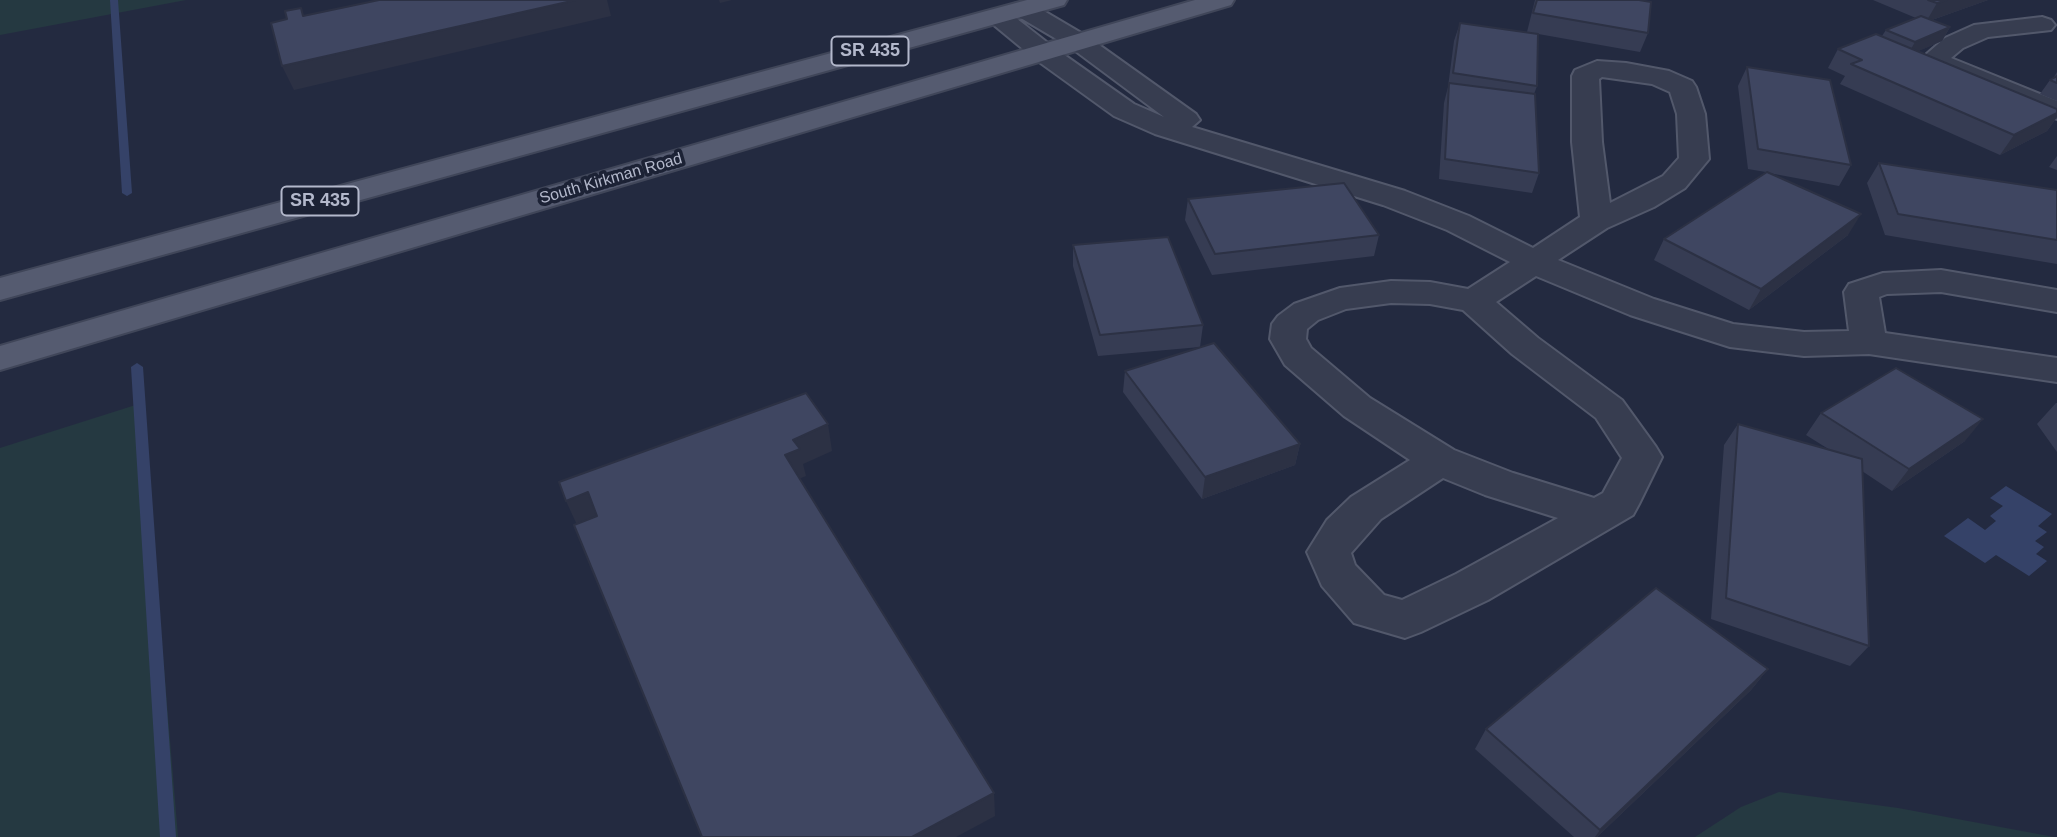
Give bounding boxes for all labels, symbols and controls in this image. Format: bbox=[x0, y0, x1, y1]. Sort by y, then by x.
road number: SR 435 bbox=[832, 36, 908, 66]
street label: South Kirkman Road bbox=[537, 149, 685, 209]
road number: SR 435 bbox=[282, 186, 358, 216]

